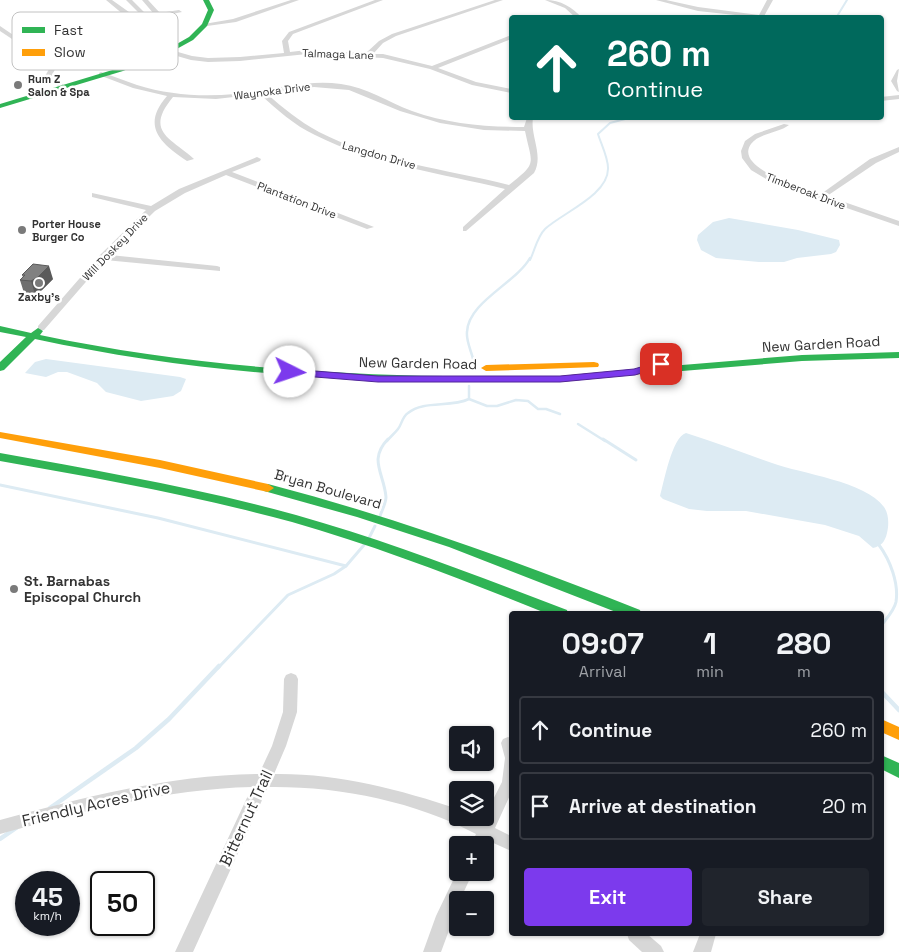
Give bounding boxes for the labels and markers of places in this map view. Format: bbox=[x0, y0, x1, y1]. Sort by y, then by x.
place label: Rum Z Salon & Spa bbox=[28, 72, 90, 99]
marker: Rum Z Salon & Spa bbox=[12, 79, 24, 91]
place label: Porter House Burger Co bbox=[32, 217, 101, 244]
marker: Porter House Burger Co bbox=[16, 224, 28, 236]
marker: Zaxby's bbox=[33, 277, 45, 289]
place label: Zaxby's bbox=[18, 290, 60, 304]
pin bbox=[640, 343, 682, 385]
place label: St. Barnabas Episcopal Church bbox=[24, 572, 141, 606]
marker: St. Barnabas Episcopal Church bbox=[8, 583, 20, 595]

